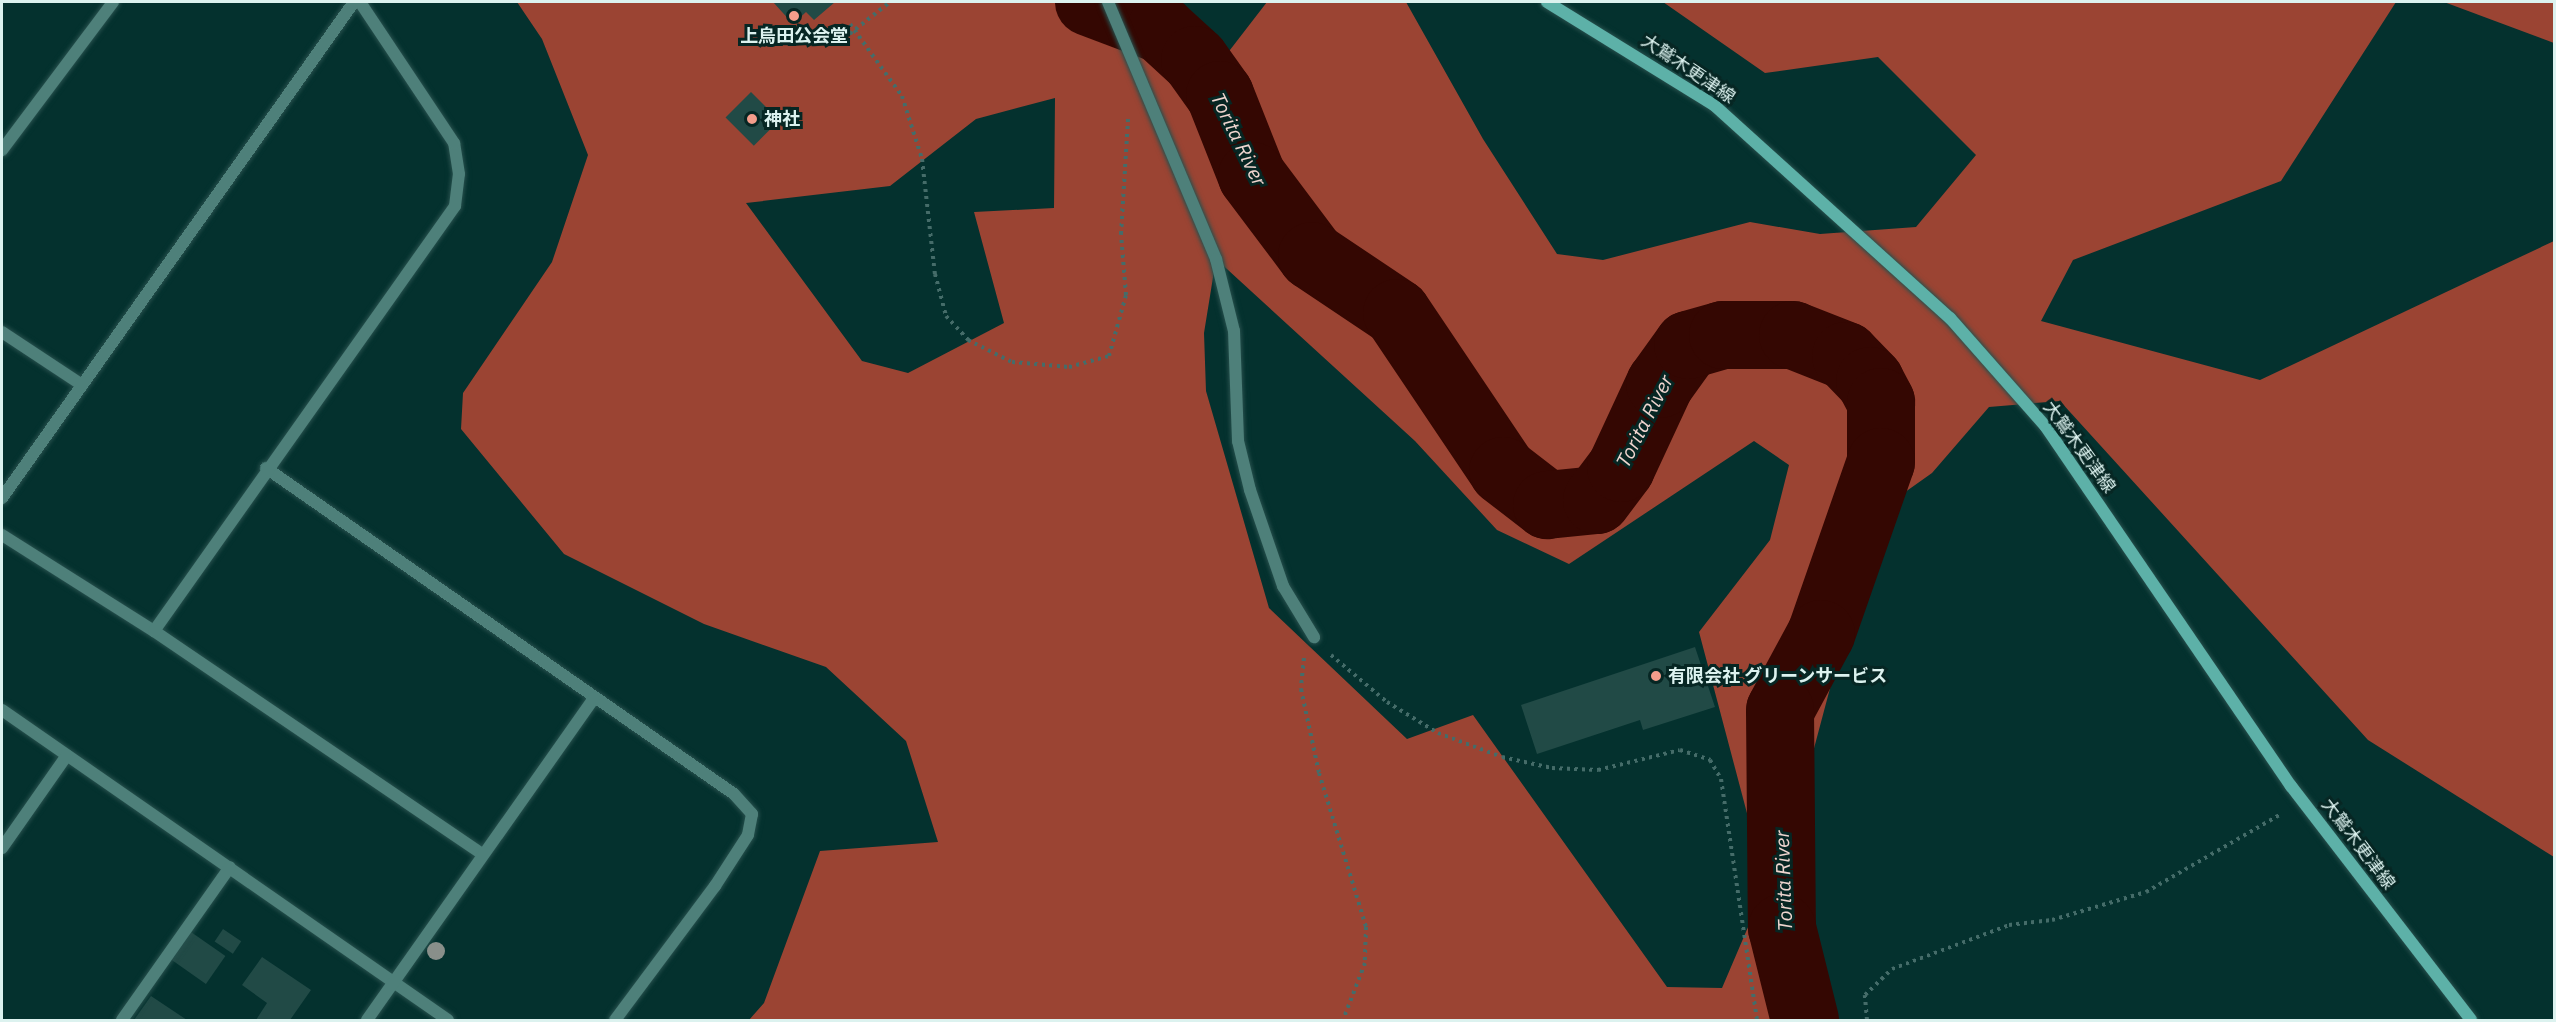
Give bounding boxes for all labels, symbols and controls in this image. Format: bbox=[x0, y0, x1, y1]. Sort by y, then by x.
marker: 上烏田公会堂 bbox=[787, 9, 801, 23]
place label: 上烏田公会堂 bbox=[740, 25, 848, 47]
street label: 大鷲木更津線 bbox=[1637, 30, 1739, 108]
water label: Torita River bbox=[1206, 88, 1272, 190]
place label: 神社 bbox=[764, 108, 800, 130]
marker: 神社 bbox=[745, 112, 759, 126]
water label: Torita River bbox=[1610, 371, 1678, 471]
street label: 大鷲木更津線 bbox=[2039, 397, 2119, 497]
place label: 有限会社 グリーンサービス bbox=[1668, 665, 1888, 687]
marker: 有限会社 グリーンサービス bbox=[1649, 669, 1663, 683]
street label: 大鷲木更津線 bbox=[2317, 794, 2399, 894]
water label: Torita River bbox=[1769, 830, 1797, 932]

